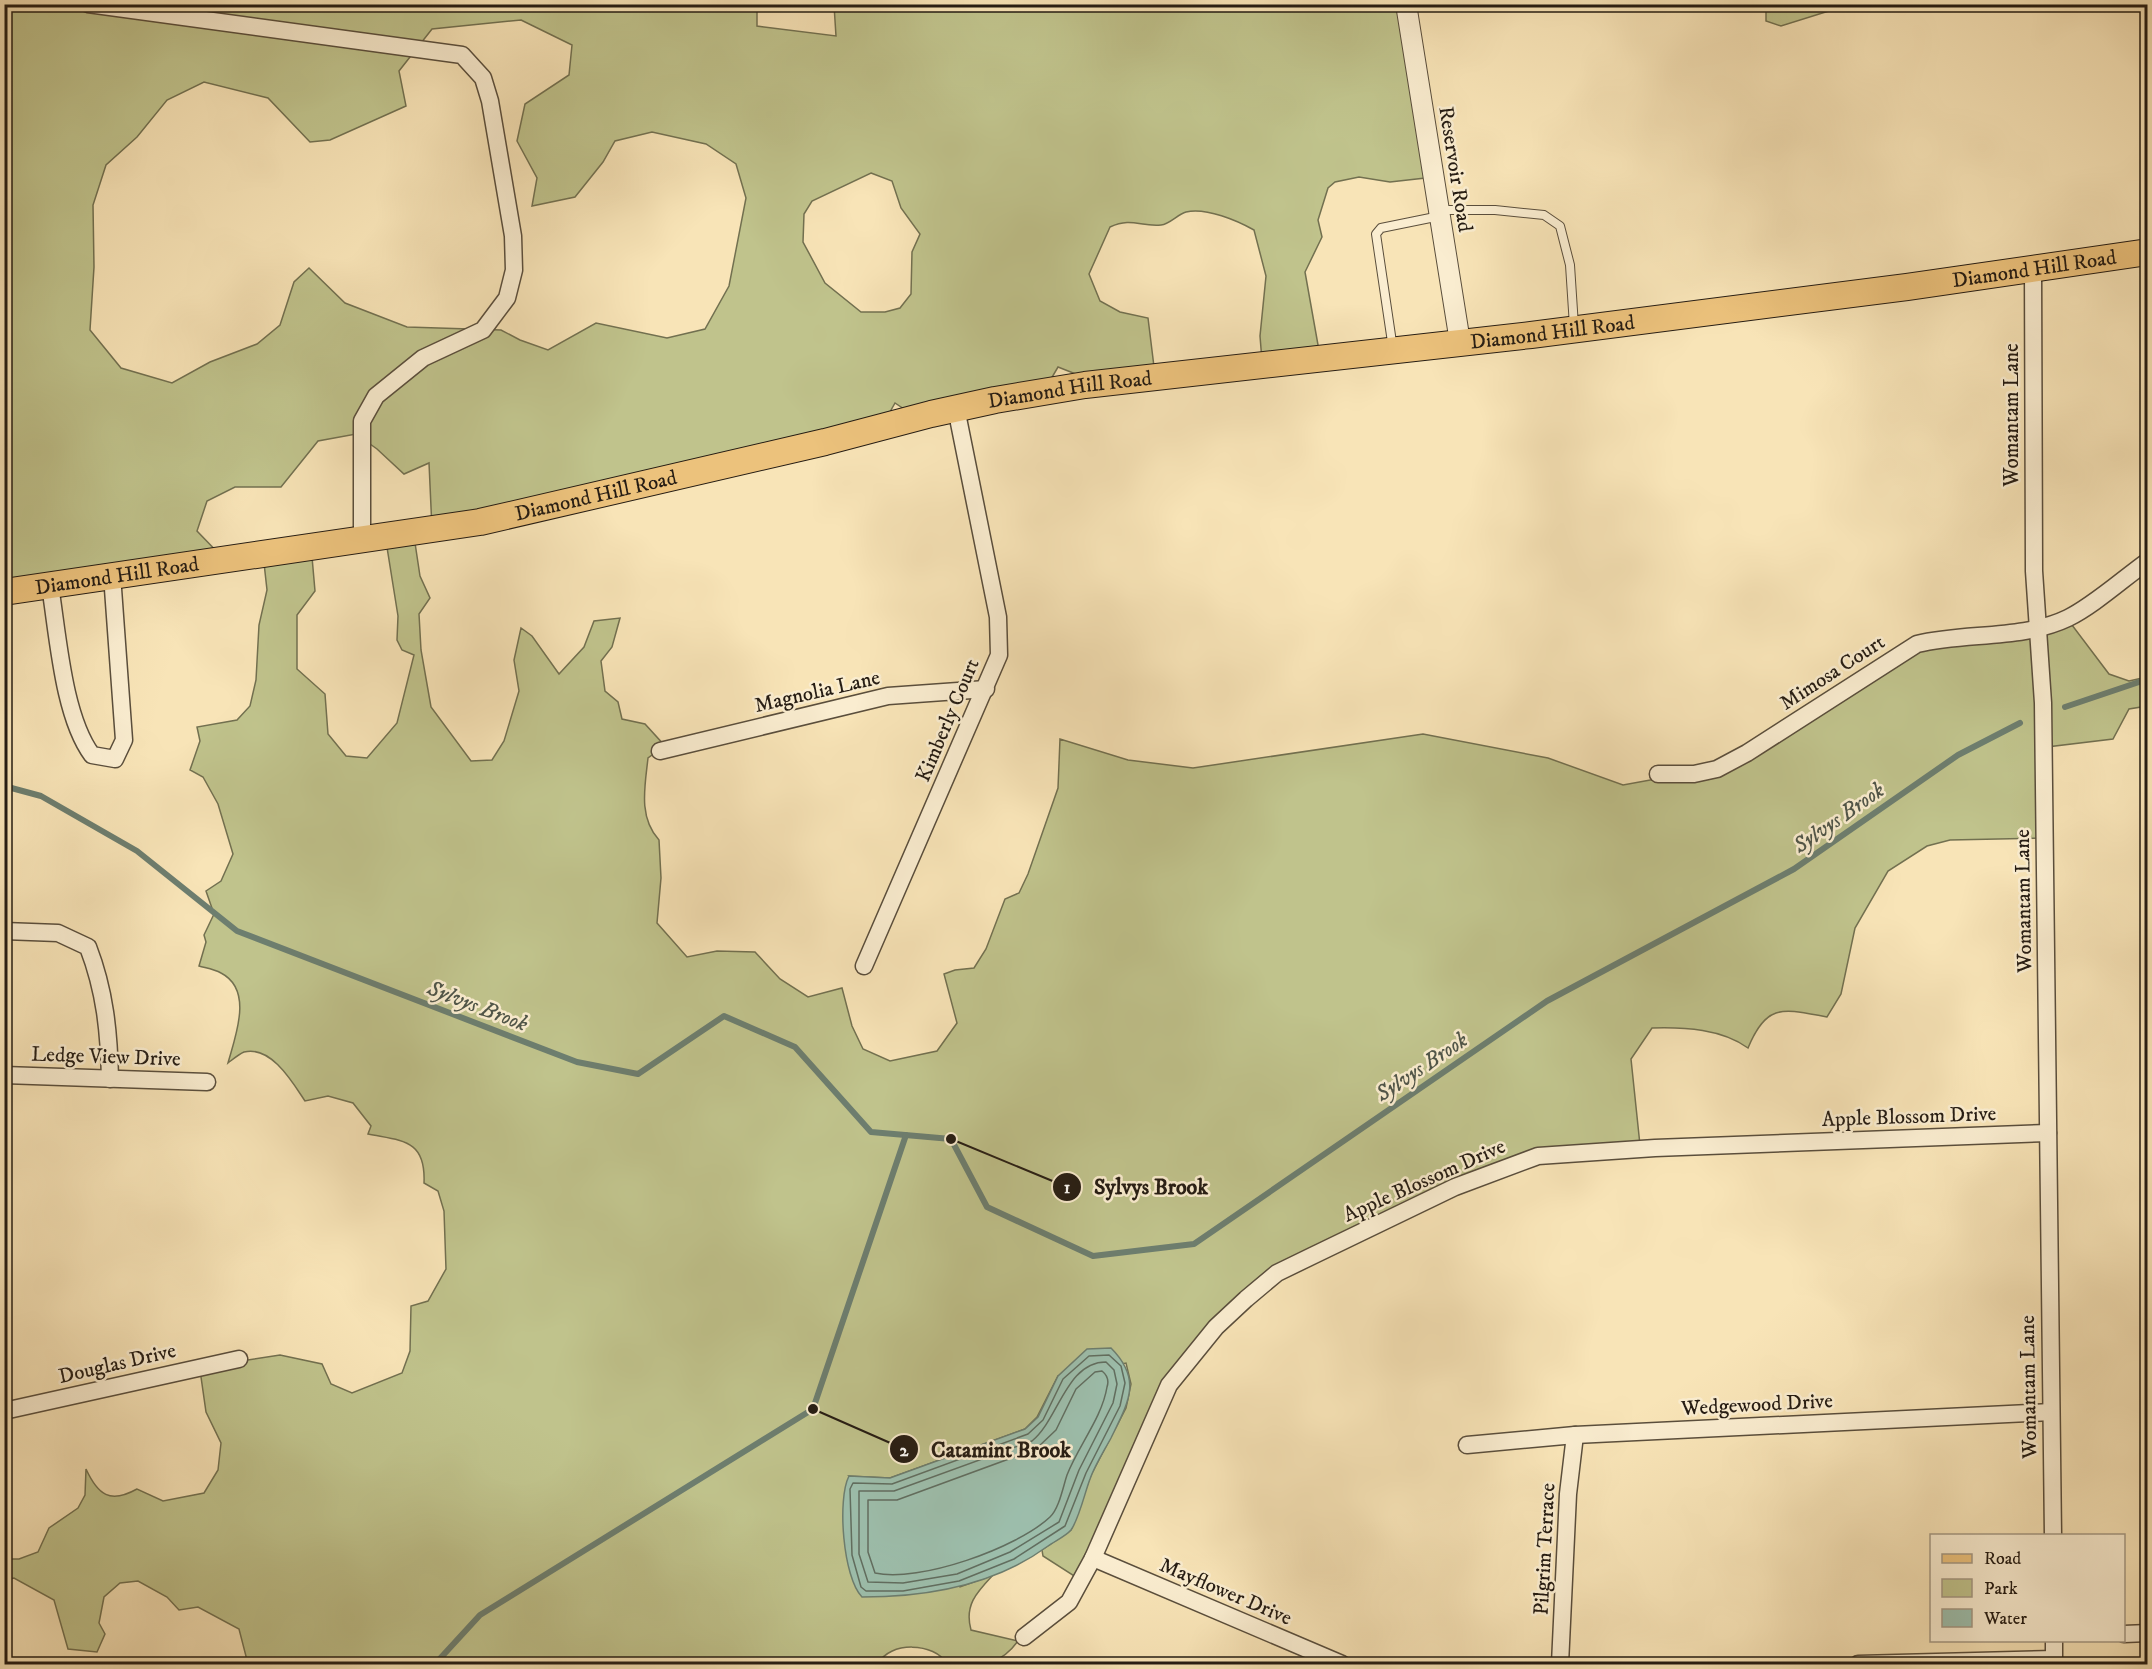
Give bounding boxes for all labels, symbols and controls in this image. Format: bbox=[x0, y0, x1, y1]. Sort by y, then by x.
street label: Reservoir Road bbox=[1432, 104, 1478, 234]
street label: Diamond Hill Road bbox=[1951, 245, 2119, 294]
street label: Diamond Hill Road bbox=[1469, 310, 1637, 356]
street label: Womantam Lane bbox=[1999, 343, 2025, 488]
street label: Diamond Hill Road bbox=[986, 366, 1154, 415]
street label: Diamond Hill Road bbox=[512, 465, 680, 527]
street label: Diamond Hill Road bbox=[33, 551, 201, 601]
street label: Mimosa Court bbox=[1775, 629, 1890, 716]
street label: Kimberly Court bbox=[910, 655, 986, 786]
street label: Magnolia Lane bbox=[752, 665, 883, 719]
water label: Sylvys Brook bbox=[1787, 776, 1890, 860]
street label: Womantam Lane bbox=[2010, 829, 2038, 974]
water label: Sylvys Brook bbox=[422, 975, 532, 1038]
water label: Sylvys Brook bbox=[1370, 1026, 1474, 1108]
street label: Ledge View Drive bbox=[31, 1041, 181, 1073]
street label: Apple Blossom Drive bbox=[1821, 1101, 1997, 1133]
street label: Apple Blossom Drive bbox=[1339, 1133, 1510, 1228]
callout: Sylvys Brook bbox=[1052, 1167, 1220, 1207]
text: Sylvys Brook bbox=[1094, 1174, 1209, 1201]
text: 1 bbox=[1064, 1177, 1071, 1199]
street label: Womantam Lane bbox=[2015, 1315, 2043, 1460]
street label: Douglas Drive bbox=[56, 1338, 179, 1390]
street label: Wedgewood Drive bbox=[1680, 1388, 1834, 1422]
callout: Catamint Brook bbox=[889, 1429, 1083, 1469]
text: Catamint Brook bbox=[931, 1437, 1072, 1464]
text: 2 bbox=[900, 1440, 910, 1462]
street label: Pilgrim Terrace bbox=[1529, 1482, 1561, 1616]
legend bbox=[1930, 1534, 2125, 1642]
text: Road bbox=[1984, 1548, 2021, 1570]
street label: Mayflower Drive bbox=[1156, 1552, 1296, 1632]
text: Park bbox=[1984, 1578, 2018, 1600]
text: Water bbox=[1983, 1608, 2027, 1630]

